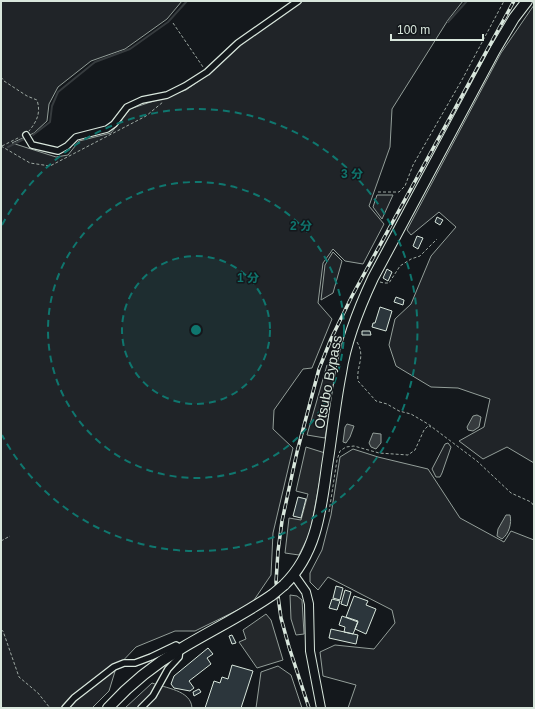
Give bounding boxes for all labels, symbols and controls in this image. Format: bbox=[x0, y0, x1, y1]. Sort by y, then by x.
scale bar bbox=[391, 16, 483, 42]
text: 100 m bbox=[397, 23, 430, 37]
text: 3 分 bbox=[341, 167, 363, 181]
text: 2 分 bbox=[290, 219, 312, 233]
text: 1 分 bbox=[237, 271, 259, 285]
centre of rings bbox=[189, 323, 203, 337]
street label: Otsubo Bypass bbox=[311, 334, 345, 430]

